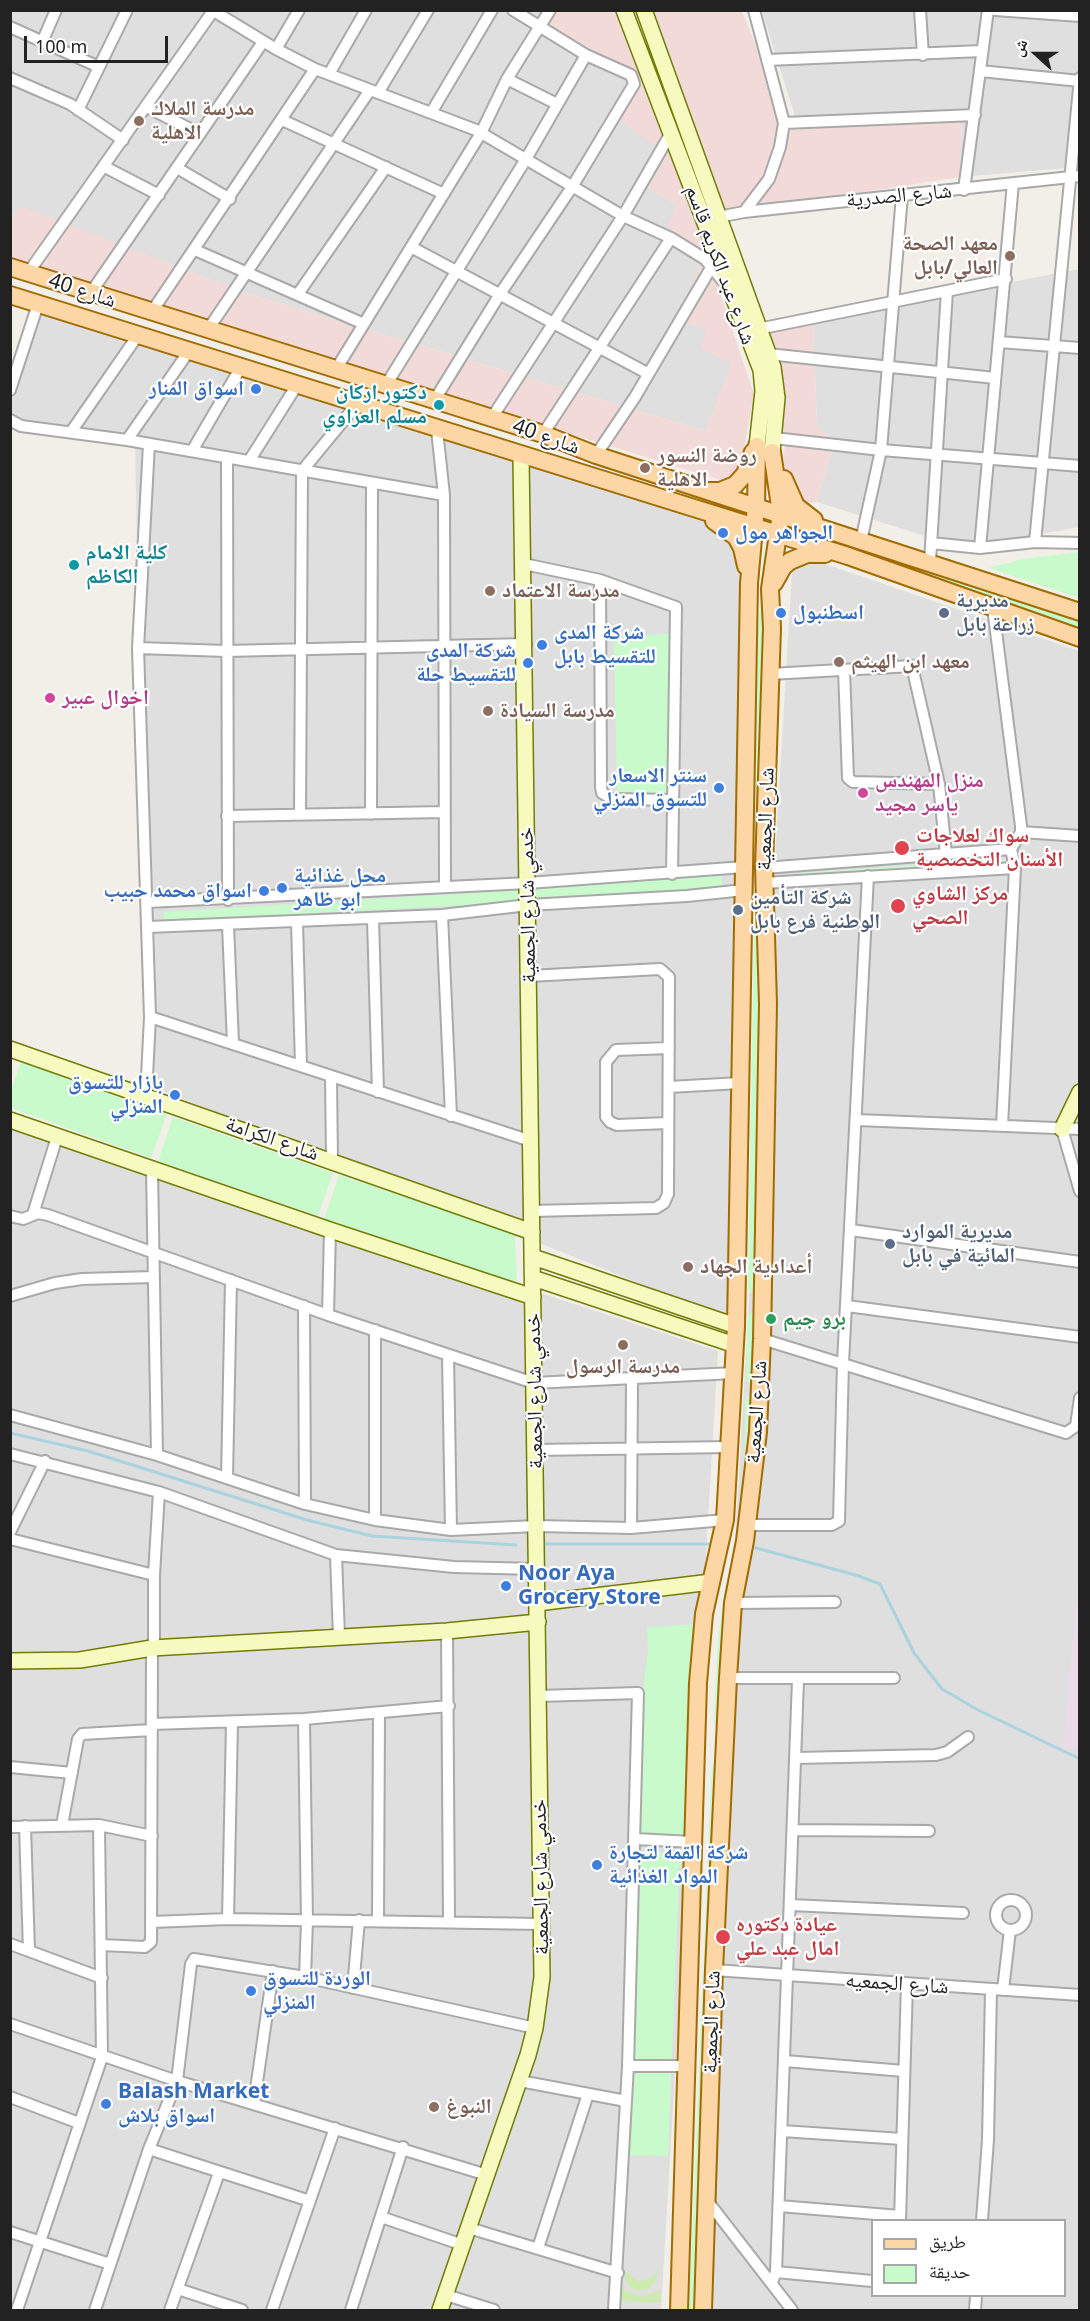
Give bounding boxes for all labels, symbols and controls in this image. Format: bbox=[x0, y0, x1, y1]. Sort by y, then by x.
scale bar bbox=[27, 24, 171, 62]
north arrow bbox=[1006, 24, 1066, 84]
text: 100 m bbox=[35, 34, 87, 58]
text: ش bbox=[1006, 36, 1033, 59]
place label: مدرسة الملاك الاهلية bbox=[151, 96, 254, 146]
marker: مدرسة الملاك الاهلية bbox=[132, 114, 146, 128]
street label: شارع الصدرية bbox=[845, 179, 953, 213]
street label: شارع عبد الكريم قاسم bbox=[679, 182, 761, 348]
place label: معهد الصحة العالي/بابل bbox=[903, 231, 998, 281]
marker: معهد الصحة العالي/بابل bbox=[1003, 249, 1017, 263]
street label: شارع 40 bbox=[45, 268, 119, 314]
place label: اسواق المنار bbox=[149, 376, 244, 402]
place label: دكتور اركان مسلم العزاوي bbox=[322, 380, 427, 430]
marker: اسواق المنار bbox=[249, 382, 263, 396]
marker: دكتور اركان مسلم العزاوي bbox=[432, 398, 446, 412]
street label: شارع 40 bbox=[509, 414, 583, 460]
place label: روضة النسور الاهلية bbox=[657, 443, 757, 493]
marker: روضة النسور الاهلية bbox=[638, 461, 652, 475]
place label: الجواهر مول bbox=[735, 520, 833, 546]
marker: الجواهر مول bbox=[716, 526, 730, 540]
place label: كلية الامام الكاظم bbox=[86, 540, 167, 590]
marker: كلية الامام الكاظم bbox=[67, 558, 81, 572]
place label: مدرسة الاعتماد bbox=[502, 578, 620, 604]
marker: مدرسة الاعتماد bbox=[483, 584, 497, 598]
place label: مديرية زراعة بابل bbox=[956, 588, 1034, 638]
place label: اسطنبول bbox=[793, 600, 864, 626]
marker: اسطنبول bbox=[774, 606, 788, 620]
marker: مديرية زراعة بابل bbox=[937, 606, 951, 620]
place label: شركة المدى للتقسيط بابل bbox=[554, 620, 656, 670]
place label: شركة المدى للتقسيط حلة bbox=[416, 638, 516, 688]
marker: شركة المدى للتقسيط بابل bbox=[535, 638, 549, 652]
place label: معهد ابن الهيثم bbox=[851, 649, 970, 675]
marker: معهد ابن الهيثم bbox=[832, 655, 846, 669]
marker: شركة المدى للتقسيط حلة bbox=[521, 656, 535, 670]
place label: اخوال عبير bbox=[62, 685, 149, 711]
marker: اخوال عبير bbox=[43, 691, 57, 705]
place label: مدرسة السيادة bbox=[500, 698, 615, 724]
marker: مدرسة السيادة bbox=[481, 704, 495, 718]
place label: سنتر الاسعار للتسوق المنزلي bbox=[593, 763, 707, 813]
street label: شارع الجمعية bbox=[752, 767, 780, 871]
place label: منزل المهندس ياسر مجيد bbox=[875, 768, 984, 818]
marker: سنتر الاسعار للتسوق المنزلي bbox=[712, 781, 726, 795]
marker: منزل المهندس ياسر مجيد bbox=[856, 786, 870, 800]
place label: سواك لعلاجات الأسنان التخصصية bbox=[916, 823, 1063, 873]
street label: خدمي شارع الجمعية bbox=[514, 827, 542, 983]
marker: سواك لعلاجات الأسنان التخصصية bbox=[893, 839, 911, 857]
place label: محل غذائية ابو ظاهر bbox=[294, 863, 386, 913]
place label: اسواق محمد حبيب bbox=[103, 878, 252, 904]
marker: محل غذائية ابو ظاهر bbox=[275, 881, 289, 895]
place label: مركز الشاوي الصحي bbox=[912, 881, 1008, 931]
marker: اسواق محمد حبيب bbox=[257, 884, 271, 898]
place label: شركة التأمين الوطنية فرع بابل bbox=[750, 885, 880, 935]
marker: مركز الشاوي الصحي bbox=[889, 897, 907, 915]
marker: شركة التأمين الوطنية فرع بابل bbox=[731, 903, 745, 917]
place label: بازار للتسوق المنزلي bbox=[68, 1070, 163, 1120]
marker: بازار للتسوق المنزلي bbox=[168, 1088, 182, 1102]
street label: شارع الكرامة bbox=[222, 1111, 322, 1167]
place label: مديرية الموارد المائية في بابل bbox=[902, 1219, 1015, 1269]
marker: مديرية الموارد المائية في بابل bbox=[883, 1237, 897, 1251]
place label: أعدادية الجهاد bbox=[700, 1254, 812, 1280]
marker: أعدادية الجهاد bbox=[681, 1260, 695, 1274]
place label: برو جيم bbox=[783, 1306, 846, 1332]
marker: برو جيم bbox=[764, 1312, 778, 1326]
street label: خدمي شارع الجمعية bbox=[521, 1313, 549, 1469]
marker: مدرسة الرسول bbox=[616, 1338, 630, 1352]
place label: مدرسة الرسول bbox=[566, 1354, 680, 1380]
street label: شارع الجمعية bbox=[741, 1360, 773, 1464]
place label: Noor Aya Grocery Store bbox=[518, 1561, 661, 1611]
marker: Noor Aya Grocery Store bbox=[499, 1579, 513, 1593]
street label: خدمي شارع الجمعية bbox=[527, 1799, 555, 1955]
place label: شركة القمة لتجارة المواد الغذائية bbox=[609, 1840, 748, 1890]
marker: شركة القمة لتجارة المواد الغذائية bbox=[590, 1858, 604, 1872]
place label: عيادة دكتوره امال عبد علي bbox=[736, 1912, 839, 1962]
marker: عيادة دكتوره امال عبد علي bbox=[714, 1928, 732, 1946]
place label: الوردة للتسوق المنزلي bbox=[263, 1966, 371, 2016]
street label: شارع الجمعيه bbox=[845, 1968, 949, 2000]
street label: شارع الجمعية bbox=[698, 1970, 726, 2074]
marker: الوردة للتسوق المنزلي bbox=[244, 1984, 258, 1998]
place label: Balash Market اسواق بلاش bbox=[118, 2079, 269, 2129]
place label: النبوغ bbox=[446, 2094, 492, 2120]
marker: Balash Market اسواق بلاش bbox=[99, 2097, 113, 2111]
marker: النبوغ bbox=[427, 2100, 441, 2114]
legend bbox=[871, 2219, 1066, 2297]
text: طريق bbox=[929, 2229, 966, 2253]
text: حديقة bbox=[929, 2259, 970, 2283]

